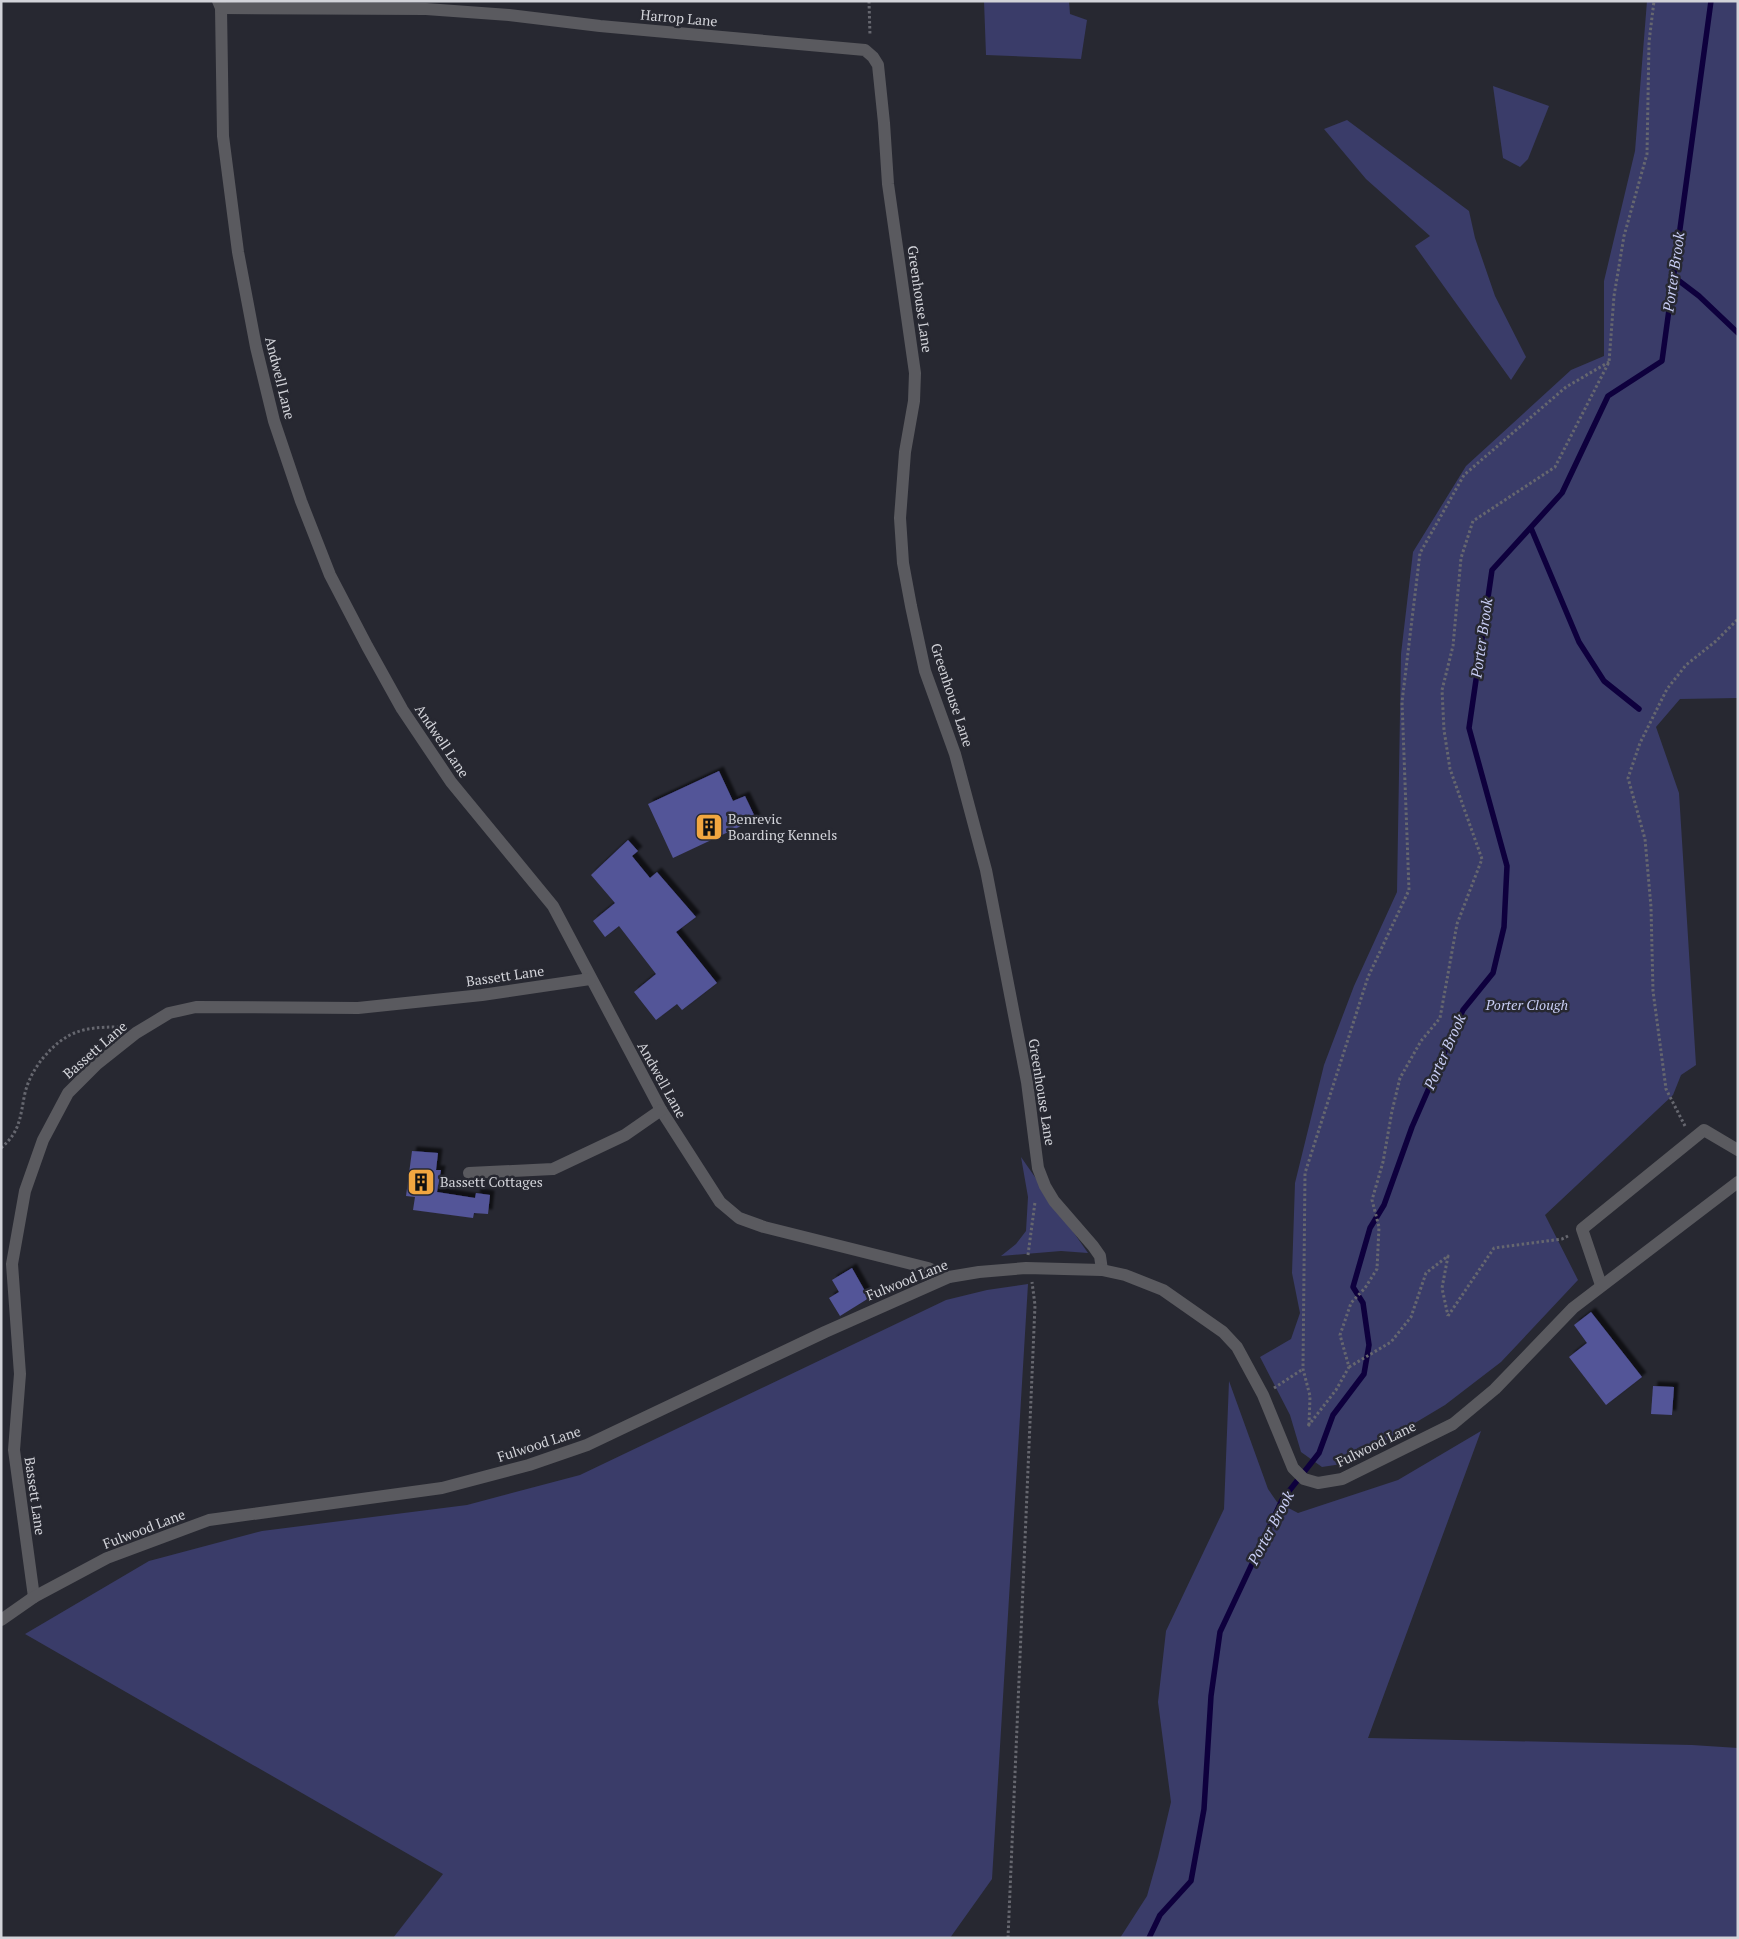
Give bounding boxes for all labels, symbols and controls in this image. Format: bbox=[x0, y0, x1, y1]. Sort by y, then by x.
street label: Harrop Lane bbox=[640, 5, 718, 30]
water label: Porter Brook bbox=[1657, 230, 1689, 314]
street label: Greenhouse Lane bbox=[904, 244, 937, 354]
street label: Andwell Lane bbox=[261, 335, 300, 421]
water label: Porter Brook bbox=[1465, 596, 1497, 680]
street label: Greenhouse Lane bbox=[927, 641, 978, 749]
street label: Andwell Lane bbox=[411, 700, 474, 781]
place label: Benrevic Boarding Kennels bbox=[728, 809, 837, 844]
building icon: Benrevic Boarding Kennels bbox=[694, 812, 724, 842]
street label: Bassett Lane bbox=[465, 961, 545, 990]
park label: Porter Clough bbox=[1485, 995, 1568, 1014]
water label: Porter Brook bbox=[1418, 1010, 1470, 1093]
street label: Bassett Lane bbox=[59, 1017, 131, 1083]
street label: Greenhouse Lane bbox=[1025, 1037, 1060, 1147]
street label: Andwell Lane bbox=[634, 1038, 691, 1121]
building icon: Bassett Cottages bbox=[406, 1167, 436, 1197]
place label: Bassett Cottages bbox=[440, 1172, 543, 1191]
street label: Fulwood Lane bbox=[863, 1254, 951, 1305]
street label: Fulwood Lane bbox=[1333, 1416, 1419, 1471]
street label: Fulwood Lane bbox=[495, 1421, 583, 1466]
street label: Bassett Lane bbox=[21, 1456, 50, 1536]
water label: Porter Brook bbox=[1242, 1487, 1298, 1569]
street label: Fulwood Lane bbox=[100, 1504, 188, 1553]

